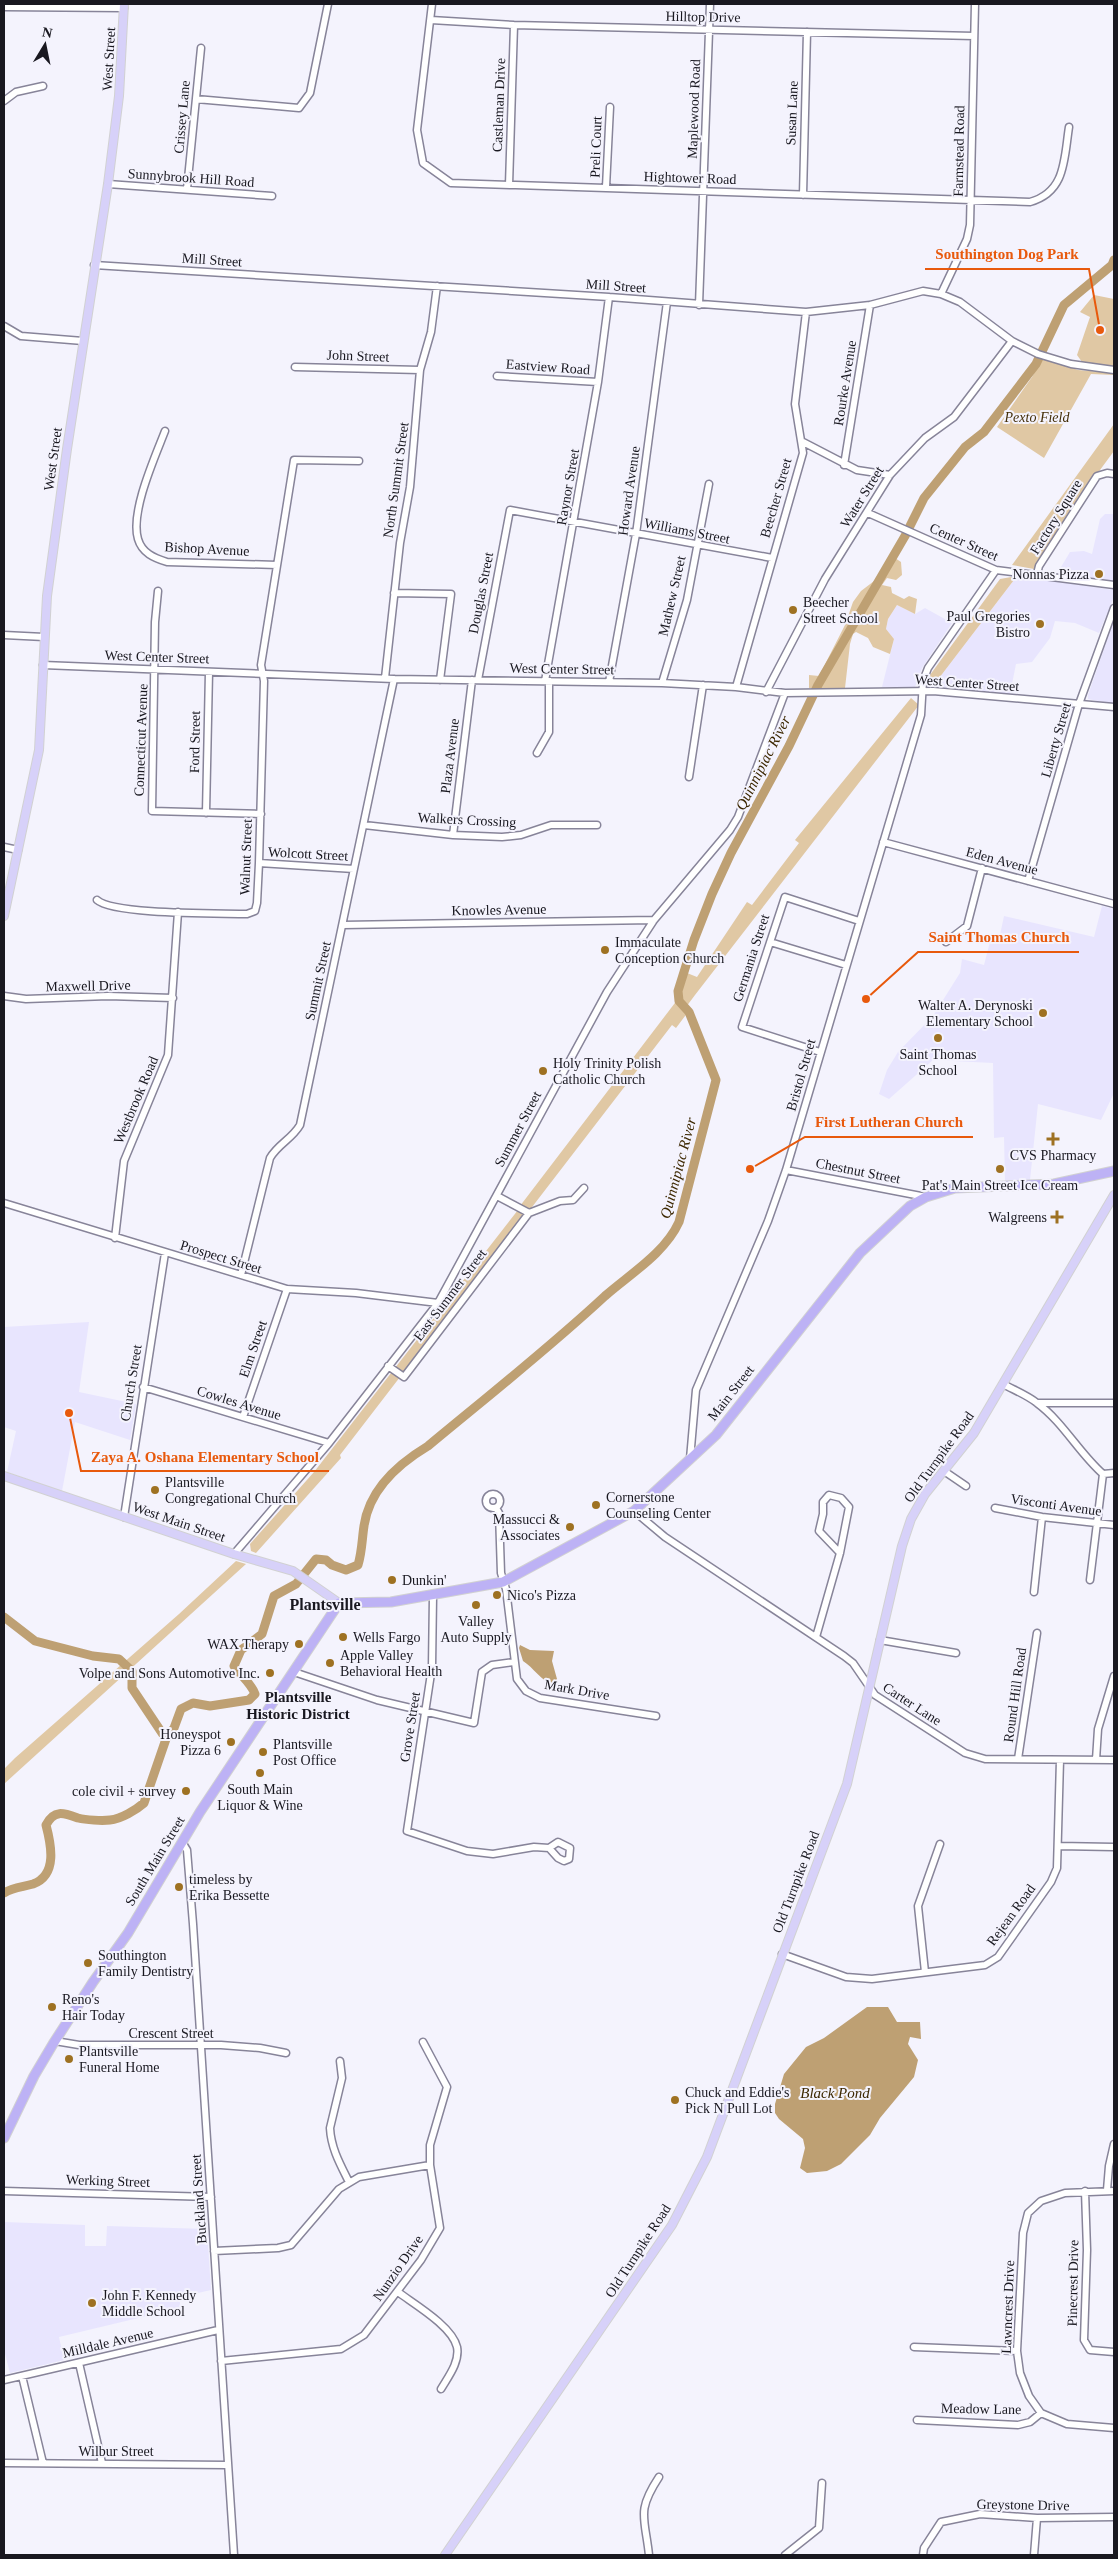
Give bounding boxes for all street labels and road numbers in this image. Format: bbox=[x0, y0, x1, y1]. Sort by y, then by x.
street label: Hilltop Drive bbox=[665, 9, 741, 25]
street label: West Street bbox=[100, 27, 118, 91]
street label: Castleman Drive bbox=[490, 58, 508, 152]
street label: Maplewood Road bbox=[685, 59, 703, 159]
street label: Crissey Lane bbox=[171, 80, 193, 154]
street label: Susan Lane bbox=[783, 80, 801, 146]
street label: Farmstead Road bbox=[951, 105, 967, 197]
street label: Preli Court bbox=[587, 116, 605, 178]
street label: Sunnybrook Hill Road bbox=[127, 166, 255, 190]
street label: Hightower Road bbox=[643, 169, 737, 187]
street label: Mill Street bbox=[181, 250, 243, 270]
street label: Mill Street bbox=[585, 276, 647, 296]
street label: Rourke Avenue bbox=[831, 339, 859, 427]
street label: John Street bbox=[326, 347, 390, 365]
street label: Eastview Road bbox=[505, 357, 591, 377]
street label: North Summit Street bbox=[380, 421, 412, 539]
street label: West Street bbox=[41, 426, 65, 492]
street label: Howard Avenue bbox=[615, 445, 643, 537]
street label: Raynor Street bbox=[554, 447, 582, 526]
street label: Beecher Street bbox=[757, 456, 795, 539]
street label: Water Street bbox=[837, 464, 887, 530]
street label: Factory Square bbox=[1027, 477, 1085, 557]
street label: Williams Street bbox=[643, 515, 731, 547]
street label: Center Street bbox=[927, 520, 1001, 564]
street label: Bishop Avenue bbox=[164, 539, 250, 559]
street label: Douglas Street bbox=[466, 551, 496, 635]
street label: Mathew Street bbox=[655, 554, 689, 638]
street label: West Center Street bbox=[104, 648, 210, 666]
street label: West Center Street bbox=[510, 661, 615, 677]
street label: West Center Street bbox=[914, 672, 1020, 694]
street label: Connecticut Avenue bbox=[132, 683, 150, 797]
street label: Liberty Street bbox=[1038, 701, 1074, 779]
street label: Ford Street bbox=[187, 710, 203, 773]
street label: Plaza Avenue bbox=[438, 718, 462, 794]
street label: Walkers Crossing bbox=[417, 810, 517, 830]
street label: Walnut Street bbox=[237, 819, 255, 895]
street label: Wolcott Street bbox=[268, 844, 349, 864]
street label: Eden Avenue bbox=[964, 844, 1040, 878]
street label: Knowles Avenue bbox=[451, 902, 547, 918]
street label: Germania Street bbox=[730, 912, 772, 1004]
street label: Summit Street bbox=[302, 940, 334, 1022]
street label: Maxwell Drive bbox=[45, 978, 131, 994]
street label: Bristol Street bbox=[784, 1037, 818, 1113]
street label: Westbrook Road bbox=[111, 1054, 161, 1146]
street label: Summer Street bbox=[492, 1088, 544, 1169]
street label: Chestnut Street bbox=[814, 1155, 902, 1187]
street label: Prospect Street bbox=[178, 1237, 264, 1277]
street label: East Summer Street bbox=[411, 1246, 490, 1344]
street label: Elm Street bbox=[236, 1318, 270, 1380]
street label: Church Street bbox=[118, 1344, 144, 1422]
street label: Main Street bbox=[705, 1362, 757, 1424]
street label: Cowles Avenue bbox=[195, 1383, 283, 1423]
street label: Old Turnpike Road bbox=[901, 1409, 977, 1505]
street label: Visconti Avenue bbox=[1009, 1491, 1103, 1519]
street label: West Main Street bbox=[131, 1499, 227, 1545]
street label: Round Hill Road bbox=[1001, 1647, 1029, 1743]
street label: Mark Drive bbox=[543, 1677, 611, 1703]
street label: Carter Lane bbox=[880, 1680, 944, 1728]
street label: Grove Street bbox=[397, 1691, 423, 1763]
street label: South Main Street bbox=[122, 1813, 188, 1909]
street label: Old Turnpike Road bbox=[770, 1829, 822, 1935]
street label: Rejean Road bbox=[984, 1881, 1038, 1949]
street label: Crescent Street bbox=[128, 2026, 214, 2041]
street label: Buckland Street bbox=[188, 2154, 210, 2244]
street label: Werking Street bbox=[66, 2172, 150, 2190]
street label: Old Turnpike Road bbox=[602, 2202, 674, 2300]
street label: Nunzio Drive bbox=[370, 2232, 426, 2304]
street label: Pinecrest Drive bbox=[1065, 2240, 1081, 2326]
street label: Lawncrest Drive bbox=[999, 2260, 1017, 2354]
street label: Milldale Avenue bbox=[61, 2325, 155, 2361]
street label: Meadow Lane bbox=[941, 2401, 1021, 2417]
street label: Wilbur Street bbox=[78, 2444, 154, 2459]
street label: Greystone Drive bbox=[976, 2497, 1070, 2513]

